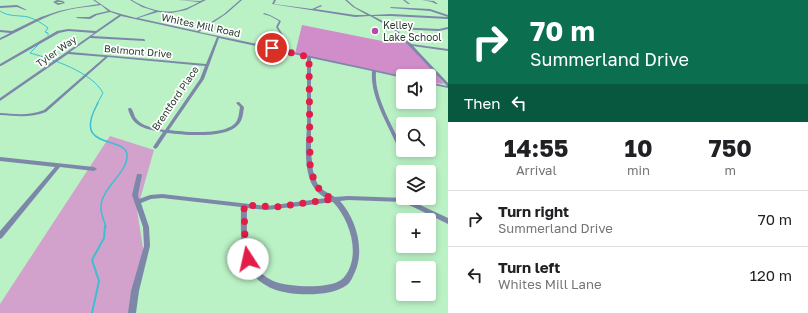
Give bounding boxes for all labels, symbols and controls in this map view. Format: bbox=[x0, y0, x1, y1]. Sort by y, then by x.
street label: Whites Mill Road bbox=[160, 11, 242, 39]
text: 70 m bbox=[530, 14, 595, 47]
icon: right bbox=[464, 16, 516, 68]
place label: Kelley Lake School bbox=[383, 19, 441, 43]
marker: Kelley Lake School bbox=[370, 26, 380, 36]
pin bbox=[255, 31, 289, 65]
street label: Tyler Way bbox=[33, 33, 79, 69]
icon: arrive bbox=[261, 37, 283, 59]
street label: Belmont Drive bbox=[104, 42, 173, 60]
text: Summerland Drive bbox=[530, 48, 689, 70]
street label: Brentford Place bbox=[149, 63, 201, 132]
map controls bbox=[396, 69, 436, 301]
button: sound bbox=[396, 69, 436, 109]
icon: left bbox=[508, 92, 530, 114]
text: Then bbox=[464, 94, 500, 112]
button: search bbox=[396, 117, 436, 157]
text: 14:55 bbox=[504, 133, 568, 162]
text: 10 bbox=[625, 133, 652, 162]
text: 750 bbox=[709, 133, 752, 162]
text: Arrival bbox=[516, 162, 557, 178]
text: min bbox=[627, 162, 650, 178]
text: m bbox=[724, 162, 736, 178]
button: layers bbox=[396, 165, 436, 205]
text: Turn right bbox=[498, 202, 569, 220]
icon: right bbox=[464, 208, 486, 230]
text: 70 m bbox=[758, 210, 792, 228]
button: + bbox=[396, 213, 436, 253]
text: Summerland Drive bbox=[498, 220, 613, 236]
position arrow bbox=[227, 238, 269, 280]
text: Turn left bbox=[498, 258, 560, 276]
button: − bbox=[396, 261, 436, 301]
icon: left bbox=[464, 264, 486, 286]
text: 120 m bbox=[750, 266, 792, 284]
text: Whites Mill Lane bbox=[498, 276, 602, 292]

